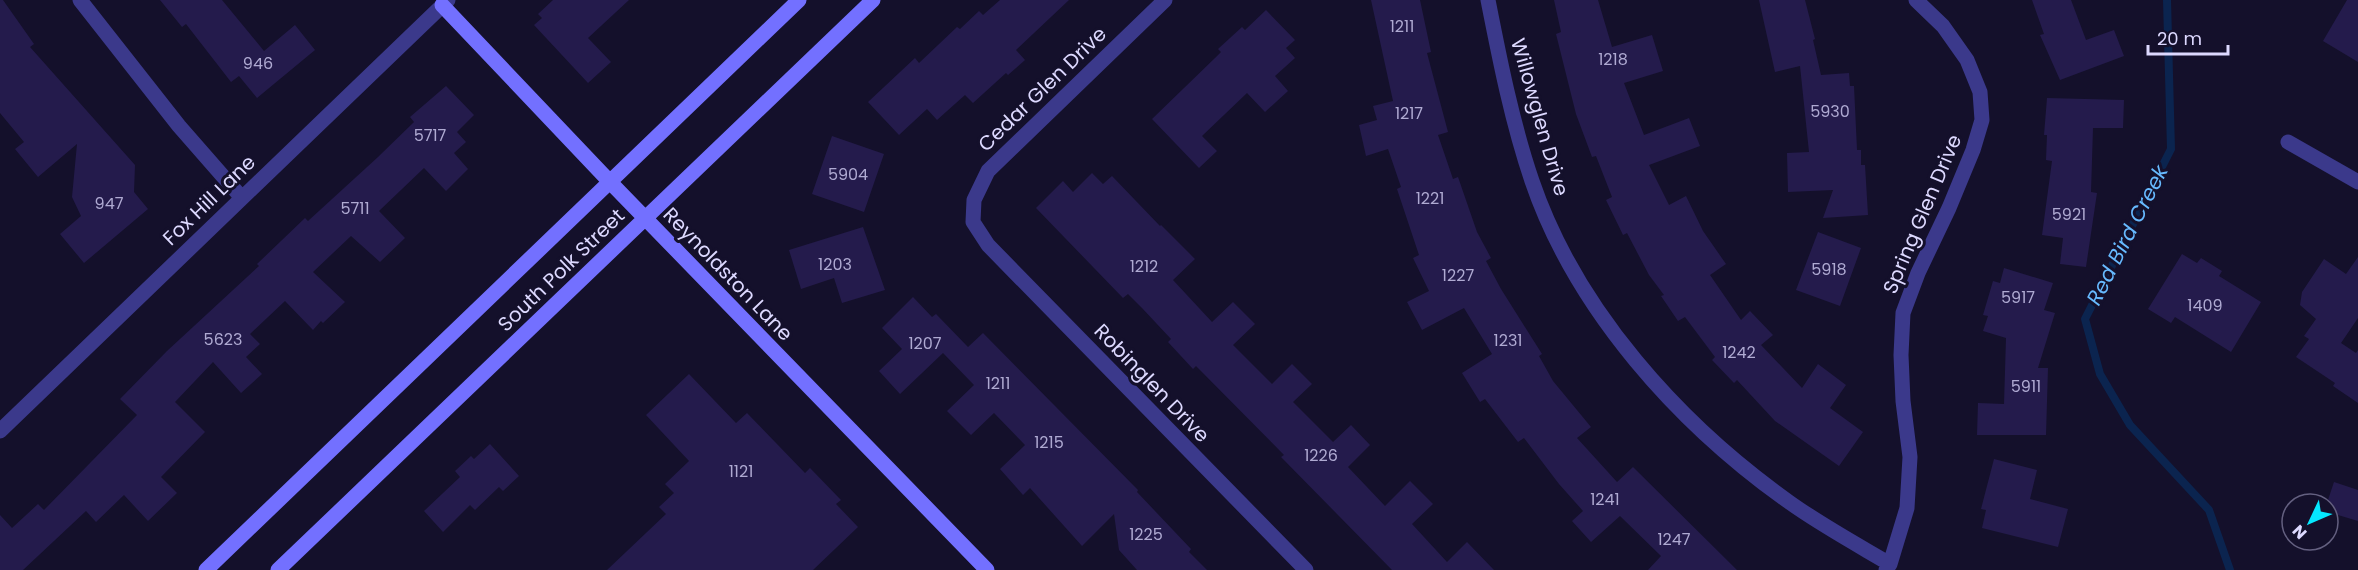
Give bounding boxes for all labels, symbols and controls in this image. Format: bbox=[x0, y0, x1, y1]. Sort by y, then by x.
house number: 1211 bbox=[1390, 15, 1414, 38]
scale bar bbox=[2148, 18, 2228, 56]
street label: Cedar Glen Drive bbox=[972, 20, 1112, 158]
text: 20 m bbox=[2157, 26, 2202, 51]
street label: Willowglen Drive bbox=[1504, 35, 1576, 199]
house number: 1218 bbox=[1598, 48, 1628, 71]
house number: 946 bbox=[243, 52, 273, 75]
house number: 5930 bbox=[1810, 100, 1850, 123]
house number: 1217 bbox=[1395, 102, 1423, 125]
house number: 5717 bbox=[414, 124, 447, 147]
street label: Spring Glen Drive bbox=[1876, 130, 1968, 298]
street label: Fox Hill Lane bbox=[156, 149, 262, 251]
water label: Red Bird Creek bbox=[2079, 159, 2175, 310]
house number: 5904 bbox=[828, 163, 868, 186]
house number: 1221 bbox=[1416, 187, 1444, 210]
house number: 947 bbox=[95, 192, 124, 215]
house number: 5711 bbox=[340, 197, 370, 220]
street label: Reynoldston Lane bbox=[657, 201, 799, 347]
street label: South Polk Street bbox=[491, 202, 631, 338]
house number: 5921 bbox=[2052, 203, 2086, 226]
house number: 1203 bbox=[818, 253, 852, 276]
house number: 1212 bbox=[1130, 255, 1158, 278]
house number: 5918 bbox=[1811, 258, 1847, 281]
house number: 1227 bbox=[1442, 264, 1474, 287]
house number: 5917 bbox=[2001, 286, 2035, 309]
house number: 1409 bbox=[2187, 294, 2223, 317]
street label: Robinglen Drive bbox=[1088, 317, 1216, 449]
house number: 5623 bbox=[204, 328, 242, 351]
house number: 1231 bbox=[1494, 329, 1522, 352]
house number: 1207 bbox=[908, 332, 942, 355]
house number: 1242 bbox=[1722, 341, 1756, 364]
house number: 1211 bbox=[986, 372, 1010, 395]
house number: 5911 bbox=[2011, 375, 2041, 398]
house number: 1215 bbox=[1034, 431, 1064, 454]
house number: 1226 bbox=[1304, 444, 1338, 467]
house number: 1121 bbox=[729, 460, 753, 483]
house number: 1241 bbox=[1590, 488, 1620, 511]
north arrow bbox=[2280, 492, 2340, 552]
text: N bbox=[2287, 520, 2312, 544]
house number: 1225 bbox=[1129, 523, 1163, 546]
house number: 1247 bbox=[1657, 528, 1691, 551]

